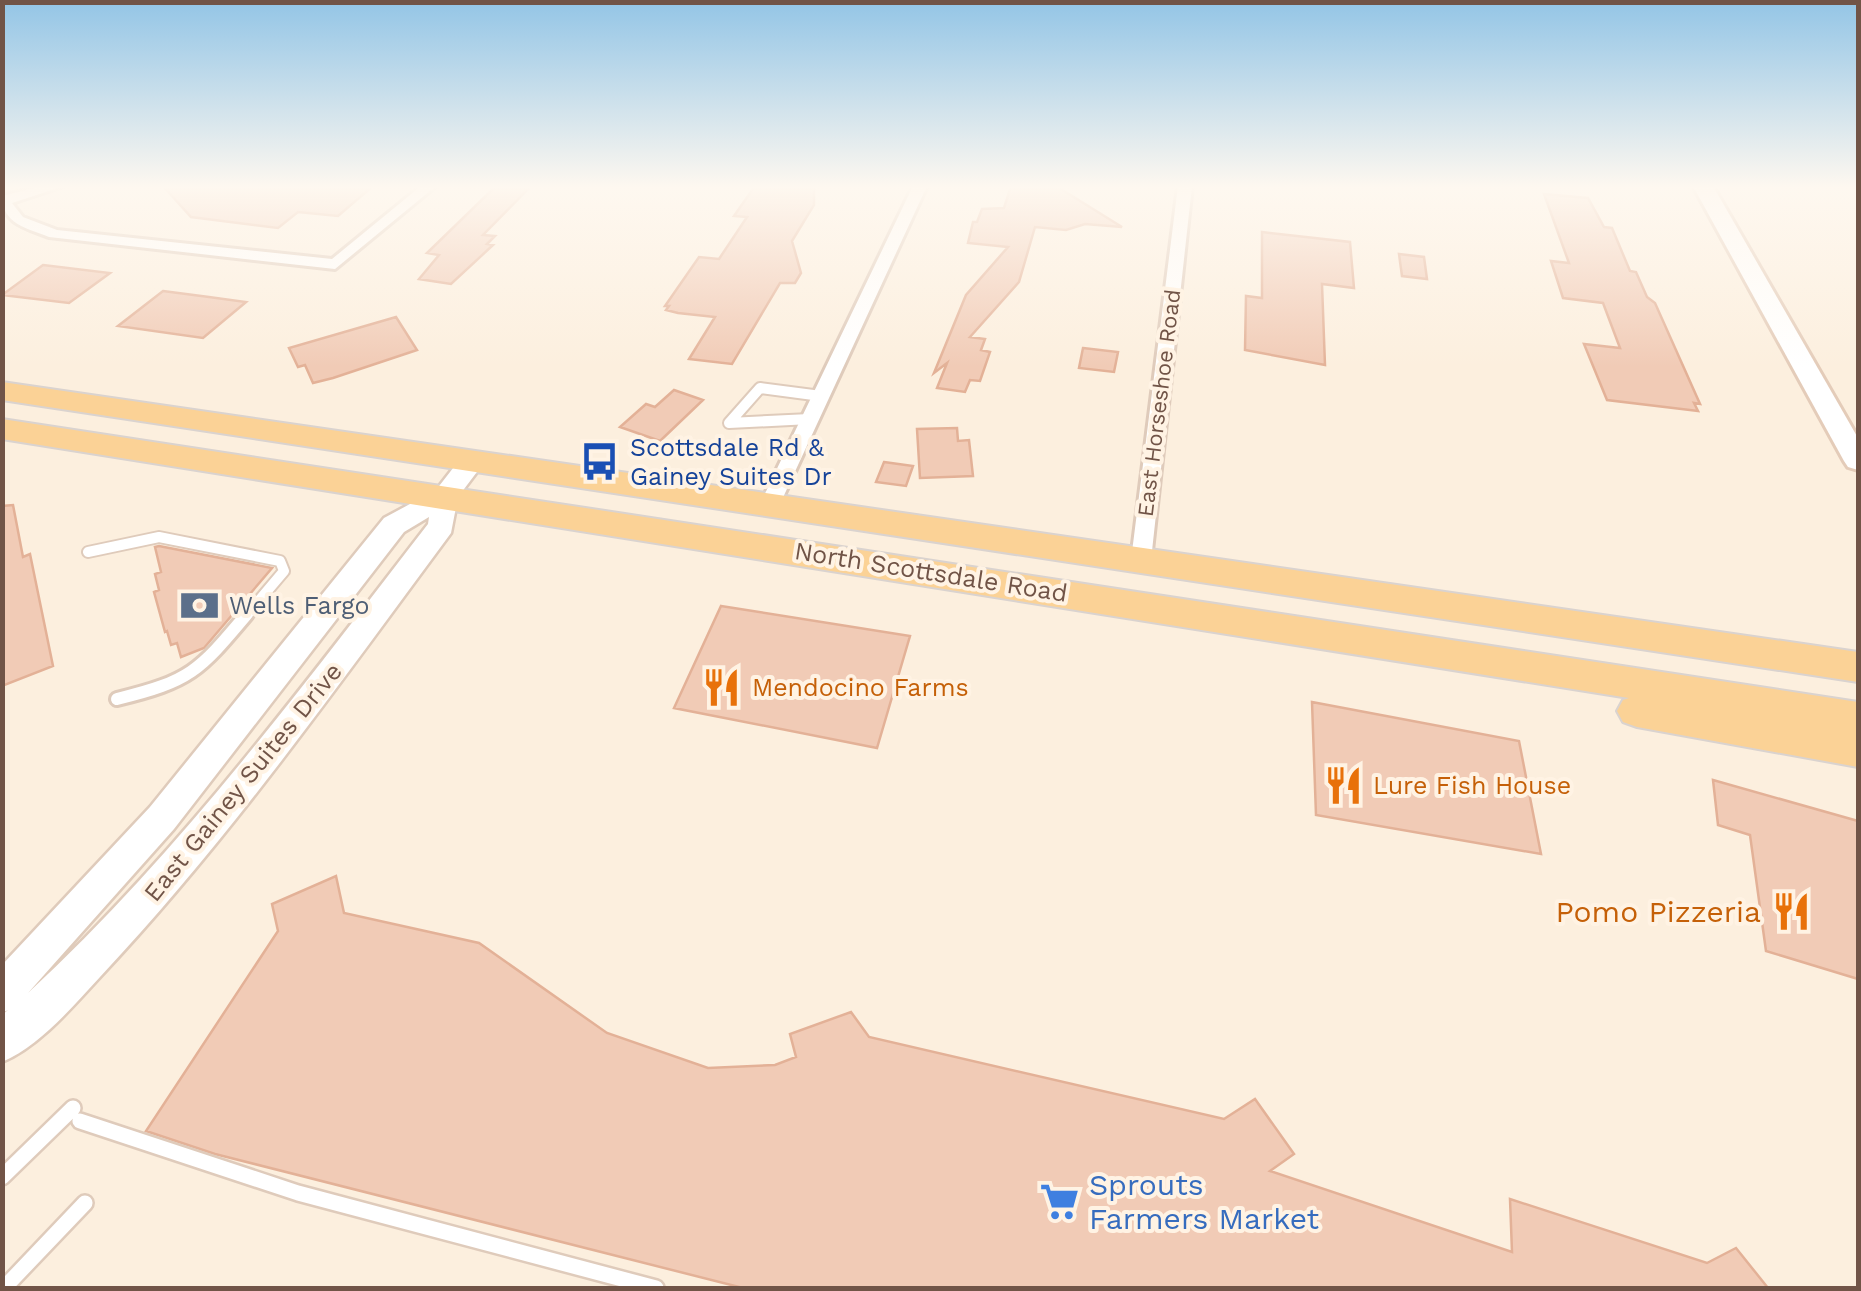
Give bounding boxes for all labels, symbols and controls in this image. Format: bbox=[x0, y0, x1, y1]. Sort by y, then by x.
street label: East Horseshoe Road bbox=[1133, 288, 1185, 518]
place label: Scottsdale Rd & Gainey Suites Dr bbox=[630, 433, 832, 491]
bus stop icon: Scottsdale Rd & Gainey Suites Dr bbox=[579, 440, 621, 482]
street label: North Scottsdale Road bbox=[793, 536, 1069, 608]
bank icon: Wells Fargo bbox=[178, 584, 220, 626]
place label: Wells Fargo bbox=[229, 591, 370, 620]
street label: East Gainey Suites Drive bbox=[138, 657, 348, 907]
restaurant icon: Mendocino Farms bbox=[701, 666, 743, 708]
place label: Mendocino Farms bbox=[752, 673, 969, 702]
restaurant icon: Lure Fish House bbox=[1322, 764, 1364, 806]
place label: Lure Fish House bbox=[1373, 771, 1571, 800]
restaurant icon: Pomo Pizzeria bbox=[1770, 890, 1812, 932]
place label: Pomo Pizzeria bbox=[1556, 894, 1761, 929]
place label: Sprouts Farmers Market bbox=[1089, 1167, 1320, 1236]
supermarket icon: Sprouts Farmers Market bbox=[1038, 1180, 1080, 1222]

